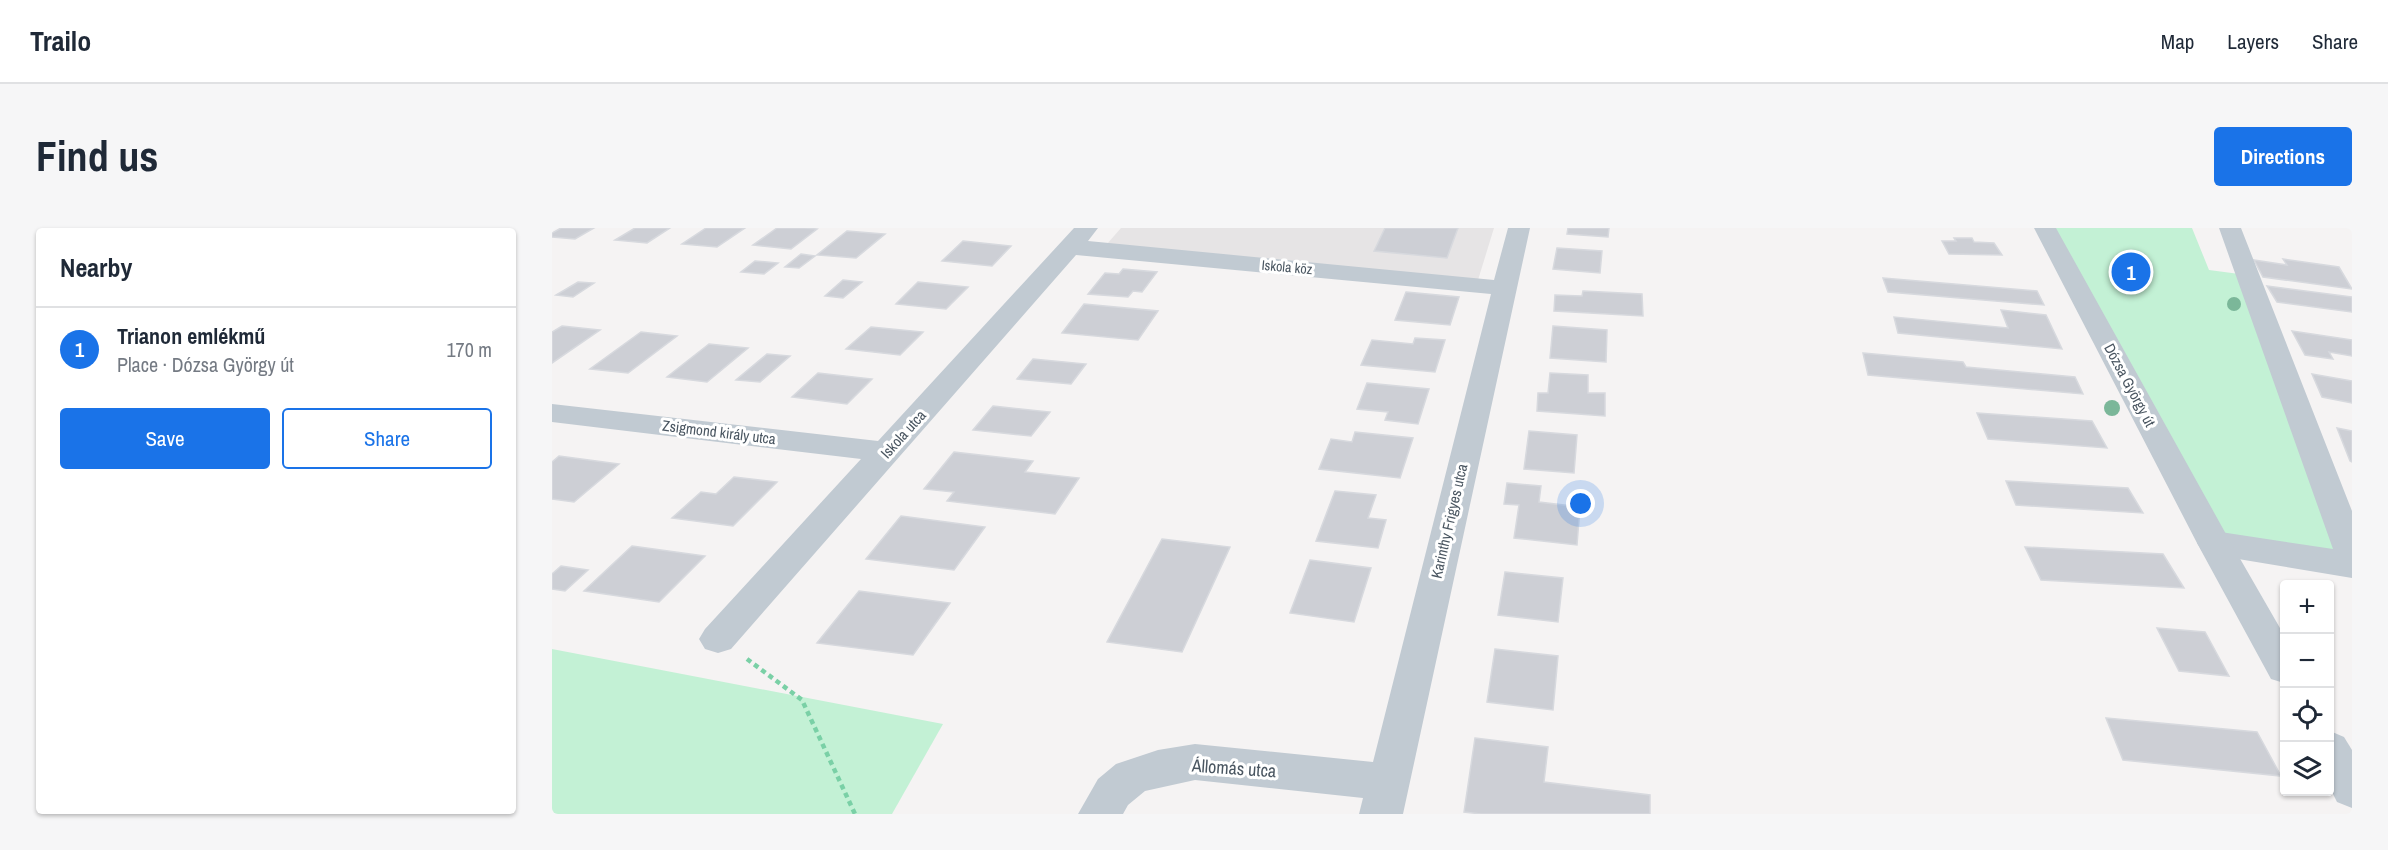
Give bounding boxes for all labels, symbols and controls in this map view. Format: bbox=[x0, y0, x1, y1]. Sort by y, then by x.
text: Trailo bbox=[30, 22, 91, 60]
text: Map bbox=[2161, 27, 2194, 56]
text: Layers bbox=[2227, 27, 2279, 56]
text: Share bbox=[2312, 27, 2358, 56]
button: Directions bbox=[2214, 127, 2352, 186]
text: Find us bbox=[36, 128, 158, 184]
text: Nearby bbox=[60, 250, 132, 285]
pin: 1 bbox=[2112, 250, 2150, 294]
street label: Iskola köz bbox=[1261, 256, 1313, 278]
text: Trianon emlékmű bbox=[117, 321, 265, 351]
text: 1 bbox=[75, 336, 84, 363]
text: 170 m bbox=[446, 336, 492, 363]
street label: Dózsa György út bbox=[2099, 340, 2161, 431]
text: Place · Dózsa György út bbox=[117, 351, 294, 378]
street label: Iskola utca bbox=[876, 405, 931, 463]
button: Save bbox=[60, 408, 270, 469]
button: Share bbox=[282, 408, 492, 469]
street label: Zsigmond király utca bbox=[661, 415, 777, 449]
street label: Karinthy Frigyes utca bbox=[1426, 462, 1472, 580]
your location bbox=[1566, 489, 1595, 518]
map controls bbox=[2280, 580, 2334, 796]
button: + bbox=[2280, 580, 2334, 634]
button: − bbox=[2280, 634, 2334, 688]
button: locate bbox=[2280, 688, 2334, 742]
button: layers bbox=[2280, 742, 2334, 796]
street label: Állomás utca bbox=[1190, 753, 1277, 783]

